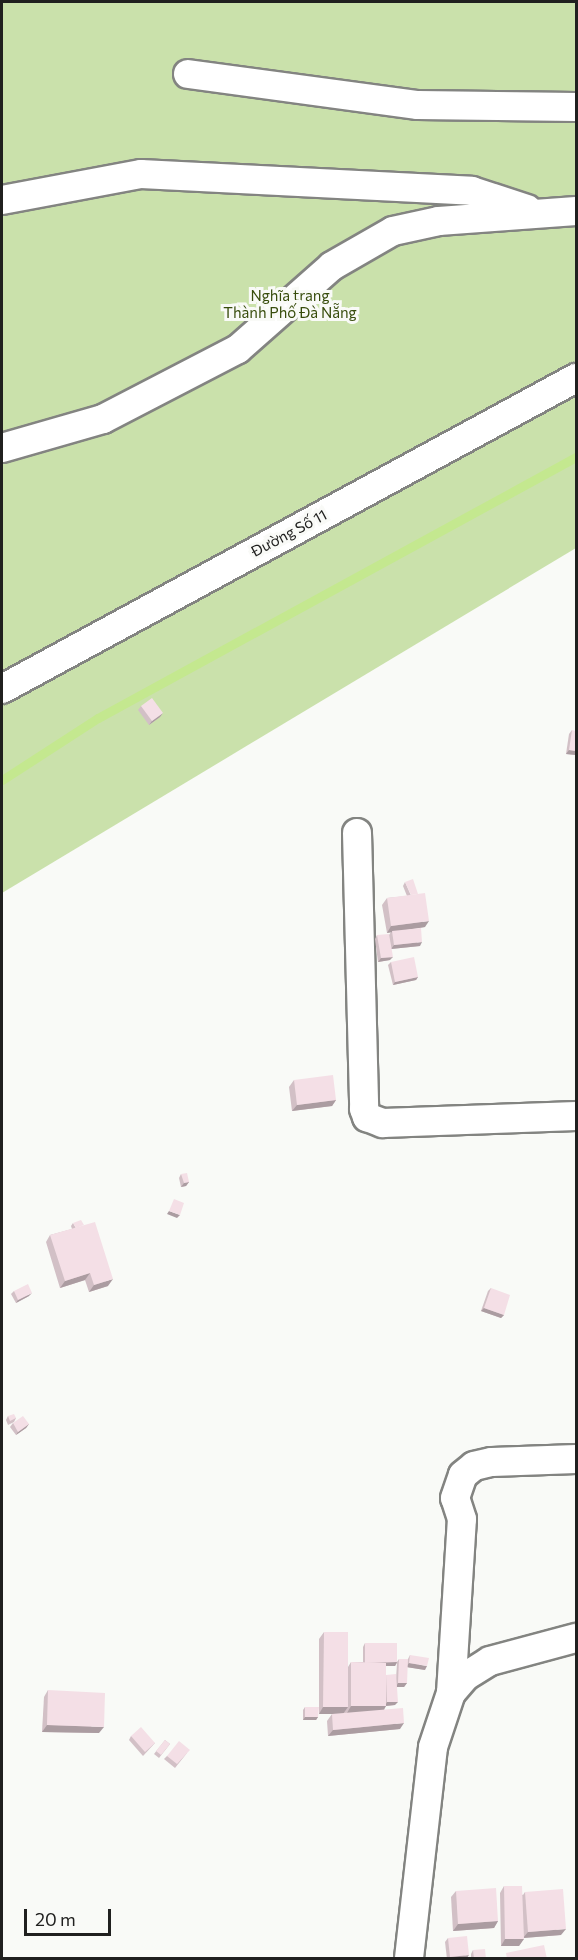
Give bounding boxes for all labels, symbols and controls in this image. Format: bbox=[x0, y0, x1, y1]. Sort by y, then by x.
park label: Nghĩa trang Thành Phố Đà Nẵng bbox=[223, 286, 357, 321]
street label: Đường Số 11 bbox=[248, 506, 330, 560]
scale bar bbox=[27, 1897, 114, 1935]
text: 20 m bbox=[35, 1908, 76, 1930]

